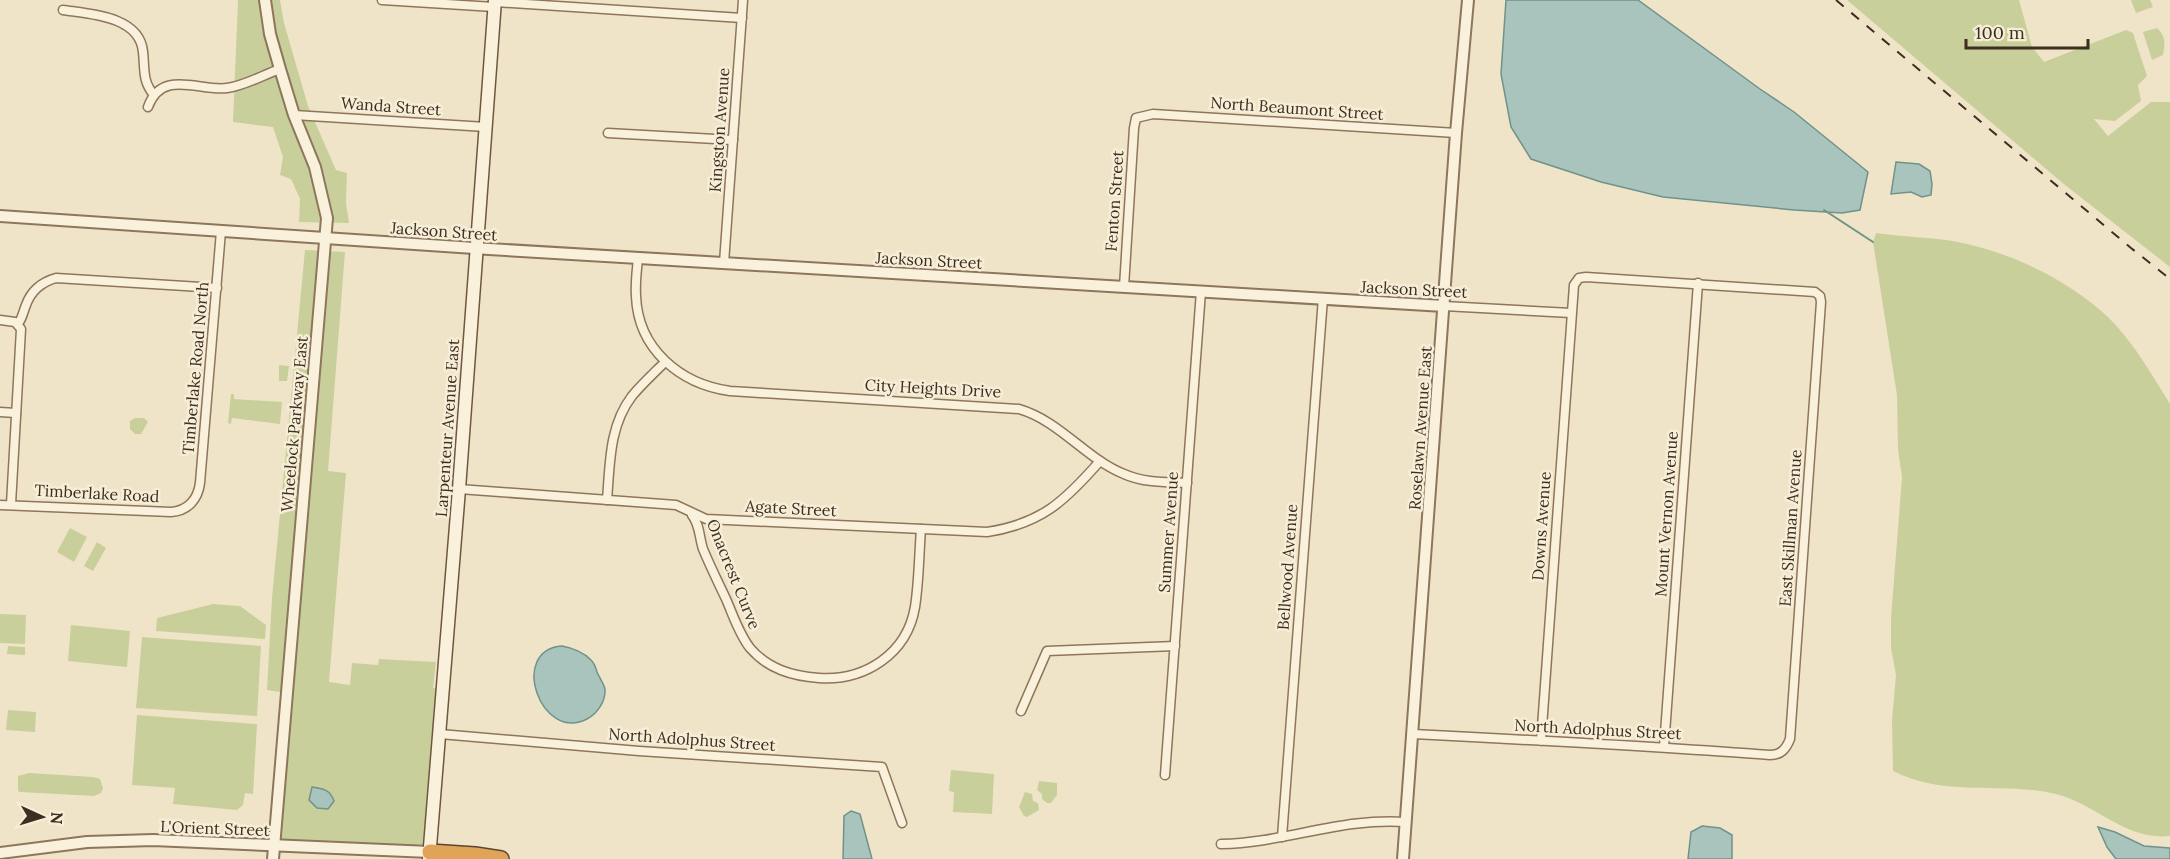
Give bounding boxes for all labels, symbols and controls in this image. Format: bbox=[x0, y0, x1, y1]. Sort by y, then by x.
scale bar bbox=[1966, 12, 2088, 50]
text: 100 m bbox=[1975, 21, 2025, 44]
street label: Kingston Avenue bbox=[705, 67, 733, 193]
street label: North Beaumont Street bbox=[1210, 92, 1385, 124]
street label: Wanda Street bbox=[340, 93, 443, 120]
street label: Fenton Street bbox=[1100, 149, 1128, 252]
street label: Jackson Street bbox=[389, 217, 499, 245]
street label: Jackson Street bbox=[874, 247, 984, 273]
street label: Jackson Street bbox=[1359, 276, 1469, 302]
street label: Timberlake Road North bbox=[177, 280, 213, 455]
street label: Wheelock Parkway East bbox=[276, 334, 312, 513]
street label: Larpenteur Avenue East bbox=[431, 337, 463, 518]
street label: Roselawn Avenue East bbox=[1404, 344, 1436, 511]
street label: City Heights Drive bbox=[864, 374, 1002, 402]
street label: Mount Vernon Avenue bbox=[1650, 430, 1682, 598]
street label: East Skillman Avenue bbox=[1775, 448, 1805, 607]
street label: Summer Avenue bbox=[1154, 470, 1182, 593]
street label: Downs Avenue bbox=[1527, 470, 1555, 581]
street label: Timberlake Road bbox=[34, 480, 160, 506]
street label: Agate Street bbox=[744, 496, 838, 520]
street label: Bellwood Avenue bbox=[1273, 503, 1301, 631]
street label: Onacrest Curve bbox=[703, 516, 765, 632]
street label: North Adolphus Street bbox=[1514, 715, 1683, 743]
street label: North Adolphus Street bbox=[608, 723, 777, 755]
north arrow bbox=[12, 787, 72, 847]
text: N bbox=[47, 811, 67, 825]
street label: L'Orient Street bbox=[160, 816, 271, 840]

